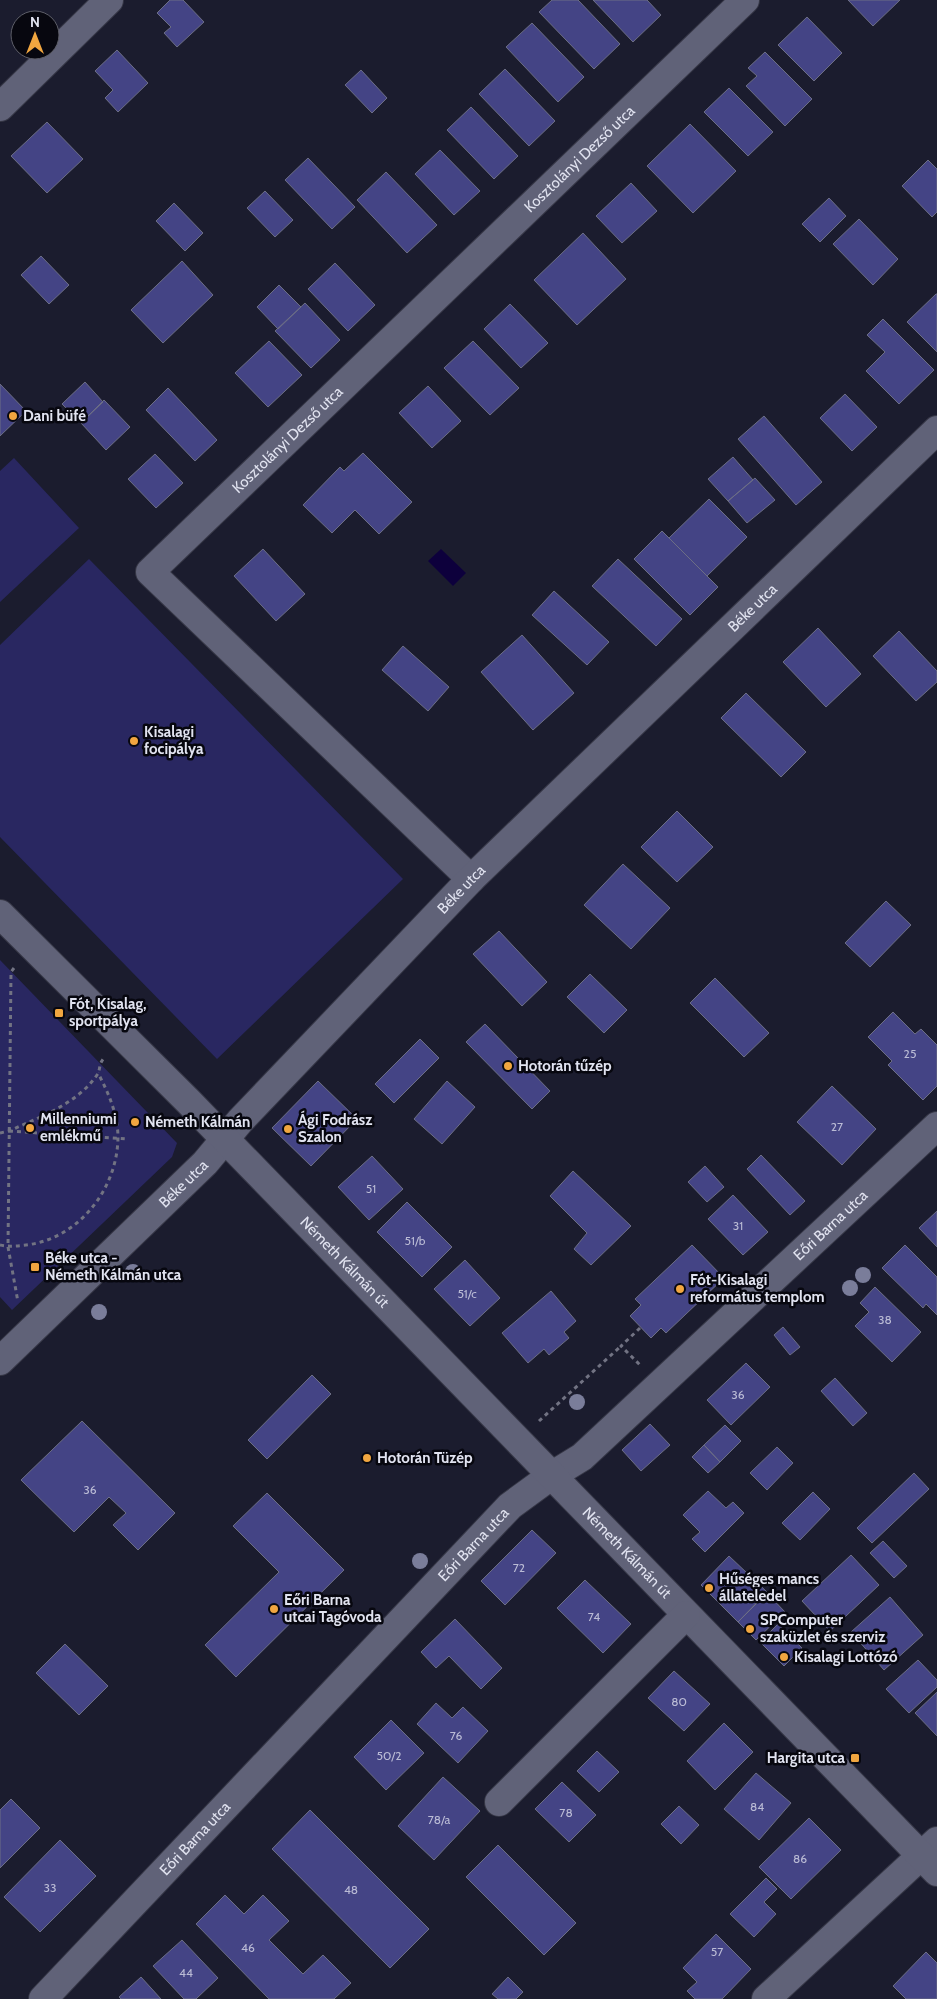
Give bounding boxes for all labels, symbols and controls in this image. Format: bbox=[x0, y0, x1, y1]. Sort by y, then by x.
north arrow bbox=[10, 10, 60, 60]
text: N bbox=[30, 13, 40, 31]
street label: Kosztolányi Dezső utca bbox=[521, 101, 639, 216]
street label: Kosztolányi Dezső utca bbox=[229, 382, 347, 497]
place label: Dani büfé bbox=[23, 407, 86, 425]
marker: Dani büfé bbox=[7, 410, 19, 422]
street label: Béke utca bbox=[724, 580, 781, 636]
place label: Kisalagi focipálya bbox=[144, 723, 204, 758]
marker: Kisalagi focipálya bbox=[128, 735, 140, 747]
street label: Béke utca bbox=[434, 861, 490, 918]
place label: Fót, Kisalag, sportpálya bbox=[69, 995, 146, 1030]
marker: Fót, Kisalag, sportpálya bbox=[53, 1007, 65, 1019]
house number: 25 bbox=[904, 1046, 916, 1061]
place label: Hotorán tűzép bbox=[518, 1057, 612, 1075]
marker: Hotorán tűzép bbox=[502, 1060, 514, 1072]
place label: Millenniumi emlékmű bbox=[40, 1110, 117, 1145]
place label: Ági Fodrász Szalon bbox=[298, 1110, 372, 1146]
place label: Németh Kálmán bbox=[145, 1113, 250, 1131]
marker: Németh Kálmán bbox=[129, 1116, 141, 1128]
house number: 27 bbox=[831, 1119, 843, 1134]
marker: Millenniumi emlékmű bbox=[24, 1122, 36, 1134]
marker: Ági Fodrász Szalon bbox=[282, 1123, 294, 1135]
street label: Béke utca bbox=[155, 1156, 212, 1212]
house number: 51 bbox=[366, 1181, 376, 1196]
street label: Eőri Barna utca bbox=[790, 1186, 872, 1264]
street label: Németh Kálmán út bbox=[296, 1213, 393, 1311]
house number: 31 bbox=[733, 1218, 743, 1233]
house number: 51/b bbox=[405, 1233, 426, 1248]
place label: Béke utca - Németh Kálmán utca bbox=[45, 1249, 182, 1284]
marker: Béke utca - Németh Kálmán utca bbox=[29, 1261, 41, 1273]
place label: Fót-Kisalagi református templom bbox=[690, 1271, 825, 1306]
marker: Fót-Kisalagi református templom bbox=[674, 1283, 686, 1295]
house number: 51/c bbox=[457, 1286, 477, 1301]
house number: 38 bbox=[878, 1312, 892, 1327]
house number: 36 bbox=[731, 1387, 745, 1402]
place label: Hotorán Tüzép bbox=[377, 1449, 473, 1467]
marker: Hotorán Tüzép bbox=[361, 1452, 373, 1464]
house number: 36 bbox=[83, 1482, 97, 1497]
street label: Eőri Barna utca bbox=[434, 1503, 513, 1585]
street label: Németh Kálmán út bbox=[579, 1504, 675, 1602]
house number: 72 bbox=[513, 1560, 525, 1575]
place label: Hűséges mancs állateledel bbox=[719, 1570, 819, 1605]
marker: Hűséges mancs állateledel bbox=[703, 1582, 715, 1594]
place label: Eőri Barna utcai Tagóvoda bbox=[284, 1591, 382, 1626]
marker: Eőri Barna utcai Tagóvoda bbox=[268, 1603, 280, 1615]
house number: 74 bbox=[588, 1609, 600, 1624]
place label: SPComputer szaküzlet és szerviz bbox=[760, 1611, 885, 1646]
marker: SPComputer szaküzlet és szerviz bbox=[744, 1623, 756, 1635]
place label: Kisalagi Lottózó bbox=[794, 1648, 898, 1666]
marker: Kisalagi Lottózó bbox=[778, 1651, 790, 1663]
house number: 80 bbox=[671, 1694, 687, 1709]
house number: 76 bbox=[450, 1728, 462, 1743]
house number: 50/2 bbox=[377, 1748, 401, 1763]
place label: Hargita utca bbox=[767, 1749, 846, 1767]
marker: Hargita utca bbox=[849, 1752, 861, 1764]
street label: Eőri Barna utca bbox=[156, 1797, 235, 1879]
house number: 84 bbox=[750, 1799, 764, 1814]
house number: 78 bbox=[559, 1805, 573, 1820]
house number: 78/a bbox=[428, 1812, 450, 1827]
house number: 86 bbox=[793, 1851, 807, 1866]
house number: 33 bbox=[44, 1880, 56, 1895]
house number: 48 bbox=[344, 1882, 358, 1897]
house number: 46 bbox=[241, 1940, 255, 1955]
house number: 57 bbox=[711, 1944, 723, 1959]
house number: 44 bbox=[179, 1965, 193, 1980]

